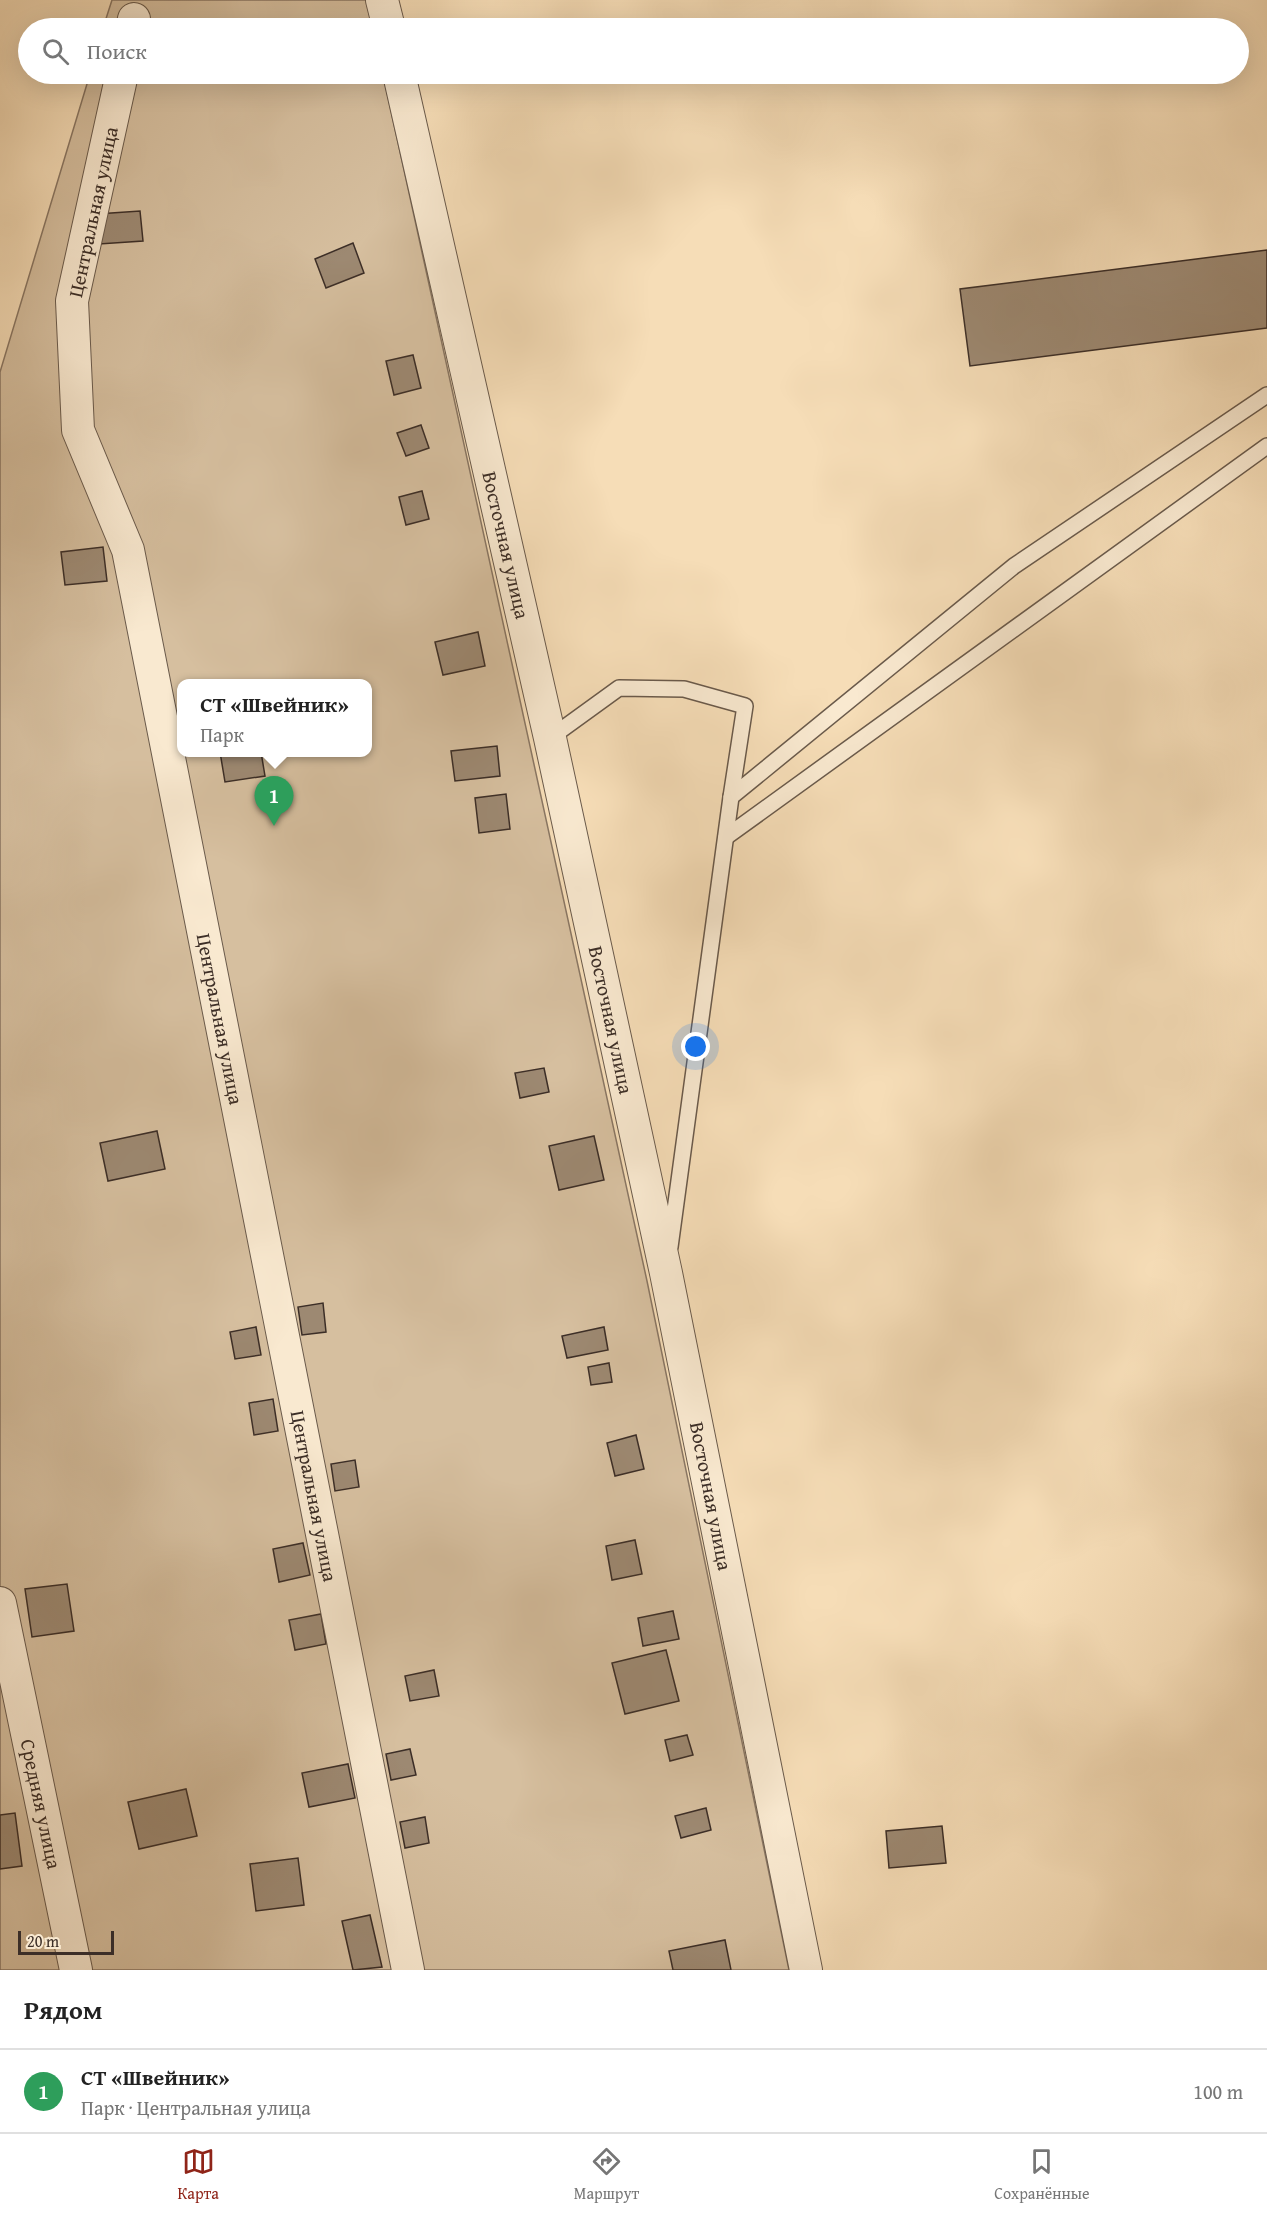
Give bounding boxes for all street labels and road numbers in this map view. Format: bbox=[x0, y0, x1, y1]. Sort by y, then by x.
street label: Центральная улица bbox=[60, 123, 125, 300]
street label: Восточная улица bbox=[475, 468, 538, 622]
street label: Центральная улица bbox=[190, 931, 251, 1108]
street label: Восточная улица bbox=[582, 943, 641, 1097]
street label: Центральная улица bbox=[284, 1408, 345, 1585]
street label: Восточная улица bbox=[683, 1419, 740, 1573]
street label: Средняя улица bbox=[14, 1736, 70, 1872]

